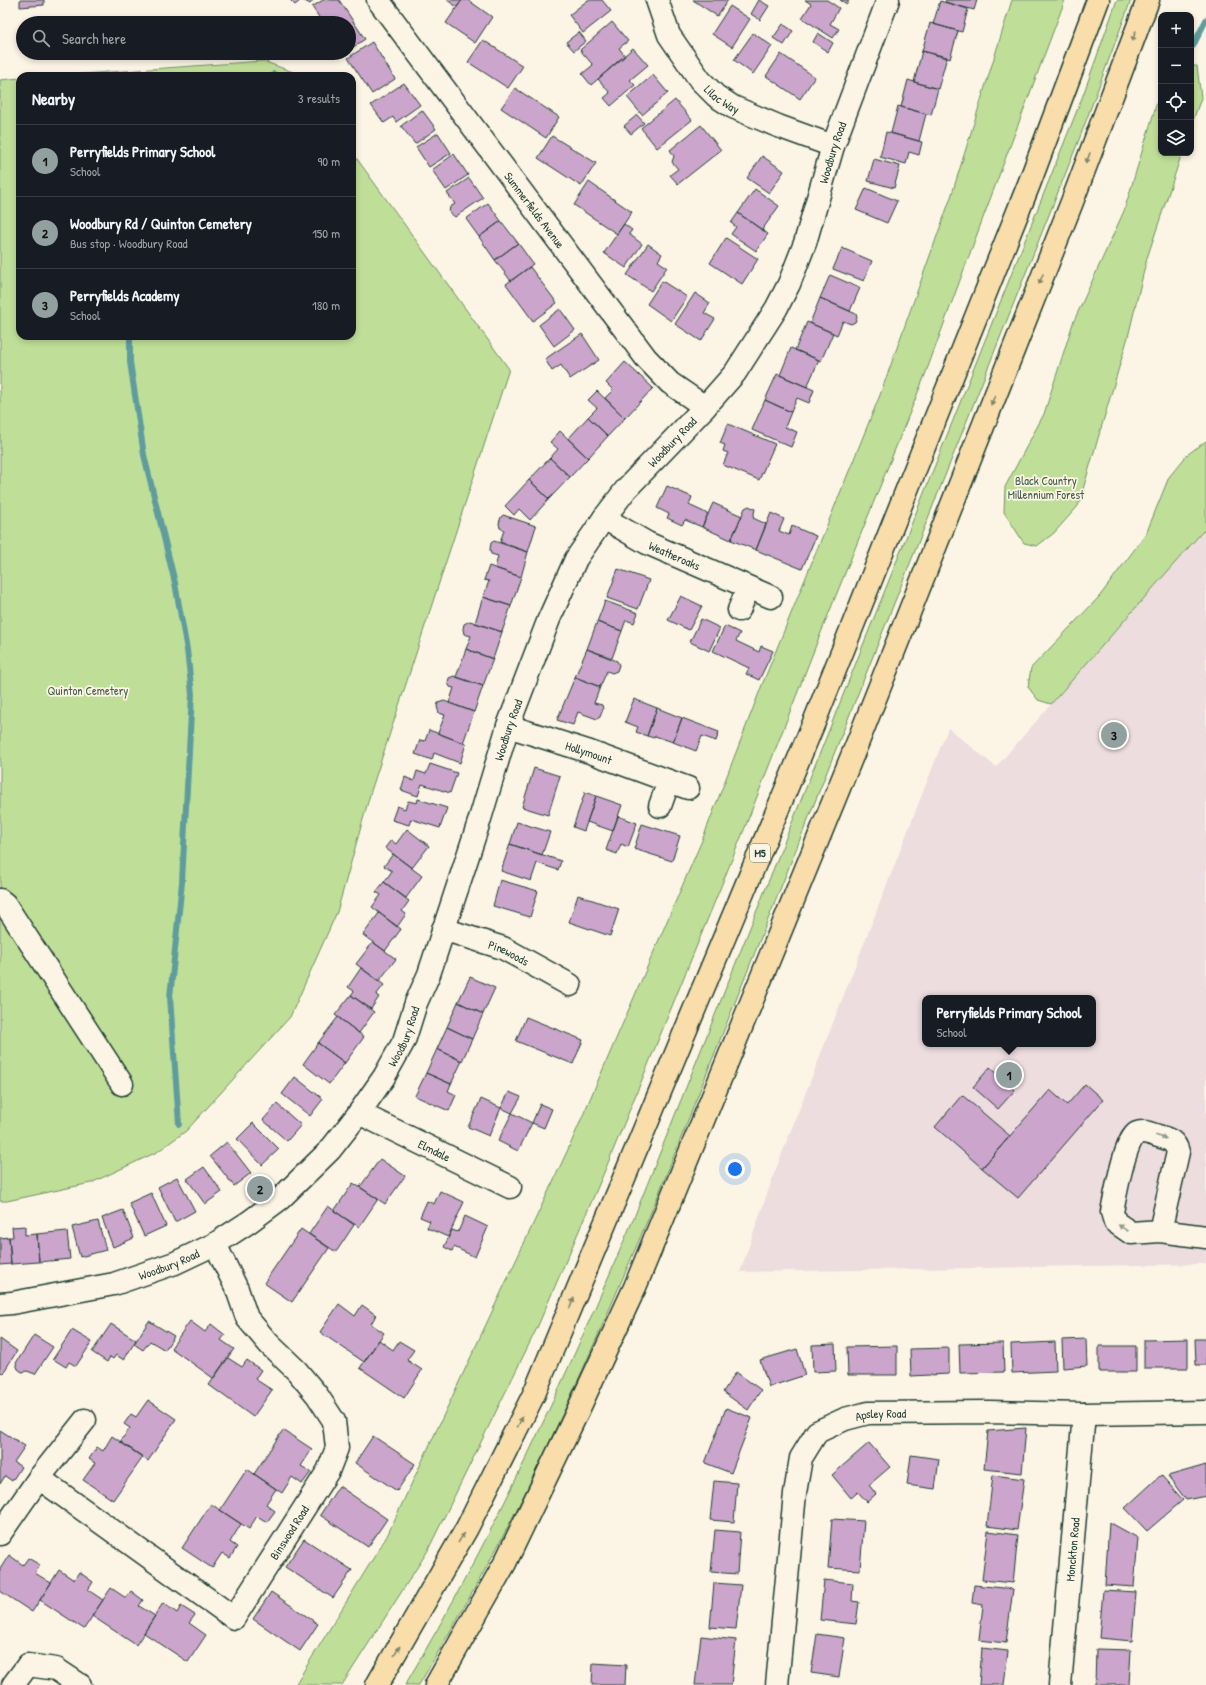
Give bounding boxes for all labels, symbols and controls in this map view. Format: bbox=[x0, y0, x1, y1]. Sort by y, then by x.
map controls bbox=[1158, 12, 1194, 156]
button: + bbox=[1158, 12, 1194, 48]
search box bbox=[16, 16, 356, 60]
icon: search bbox=[30, 27, 52, 49]
text: Search here bbox=[62, 28, 126, 49]
one-way arrow bbox=[1130, 31, 1136, 43]
button: − bbox=[1158, 48, 1194, 84]
street label: Lilac Way bbox=[701, 81, 742, 117]
button: locate bbox=[1158, 84, 1194, 120]
text: Nearby bbox=[32, 87, 75, 110]
text: 3 results bbox=[298, 89, 340, 107]
street label: Woodbury Road bbox=[814, 119, 850, 185]
button: layers bbox=[1158, 120, 1194, 156]
text: Perryfields Primary School bbox=[70, 141, 215, 162]
text: 1 bbox=[43, 152, 47, 170]
text: 90 m bbox=[318, 152, 340, 170]
one-way arrow bbox=[1085, 153, 1091, 165]
text: School bbox=[70, 162, 100, 180]
street label: Summerfields Avenue bbox=[501, 168, 569, 252]
text: Woodbury Rd / Quinton Cemetery bbox=[70, 213, 252, 234]
text: 2 bbox=[42, 224, 48, 242]
text: 150 m bbox=[312, 224, 340, 242]
text: Bus stop · Woodbury Road bbox=[70, 234, 188, 252]
one-way arrow bbox=[1037, 274, 1043, 286]
text: Perryfields Academy bbox=[70, 285, 180, 306]
text: 3 bbox=[42, 296, 48, 314]
text: 180 m bbox=[312, 296, 340, 314]
text: School bbox=[70, 306, 100, 324]
one-way arrow bbox=[990, 395, 996, 407]
street label: Woodbury Road bbox=[644, 412, 700, 470]
park label: Black Country Millennium Forest bbox=[1008, 472, 1085, 503]
street label: Weatheroaks bbox=[646, 536, 704, 574]
park label: Quinton Cemetery bbox=[48, 682, 128, 699]
street label: Woodbury Road bbox=[490, 696, 526, 762]
pin: 3 bbox=[1101, 720, 1127, 750]
street label: Hollymount bbox=[564, 736, 615, 768]
road number: M5 bbox=[750, 844, 770, 862]
street label: Pinewoods bbox=[487, 935, 533, 969]
popup bbox=[922, 995, 1096, 1047]
text: Perryfields Primary School bbox=[936, 1002, 1082, 1023]
street label: Woodbury Road bbox=[383, 1004, 423, 1069]
text: School bbox=[936, 1023, 967, 1041]
pin: 1 bbox=[996, 1060, 1022, 1090]
one-way arrow bbox=[1156, 1134, 1168, 1140]
street label: Elmdale bbox=[415, 1135, 454, 1165]
your location bbox=[725, 1159, 745, 1179]
pin: 2 bbox=[247, 1174, 273, 1204]
one-way arrow bbox=[1118, 1224, 1128, 1232]
street label: Woodbury Road bbox=[136, 1244, 202, 1283]
one-way arrow bbox=[569, 1298, 575, 1309]
street label: Apsley Road bbox=[853, 1404, 906, 1425]
one-way arrow bbox=[517, 1417, 523, 1428]
street label: Binswood Road bbox=[265, 1501, 313, 1563]
street label: Monckton Road bbox=[1061, 1517, 1083, 1582]
one-way arrow bbox=[458, 1532, 465, 1544]
one-way arrow bbox=[393, 1645, 400, 1657]

